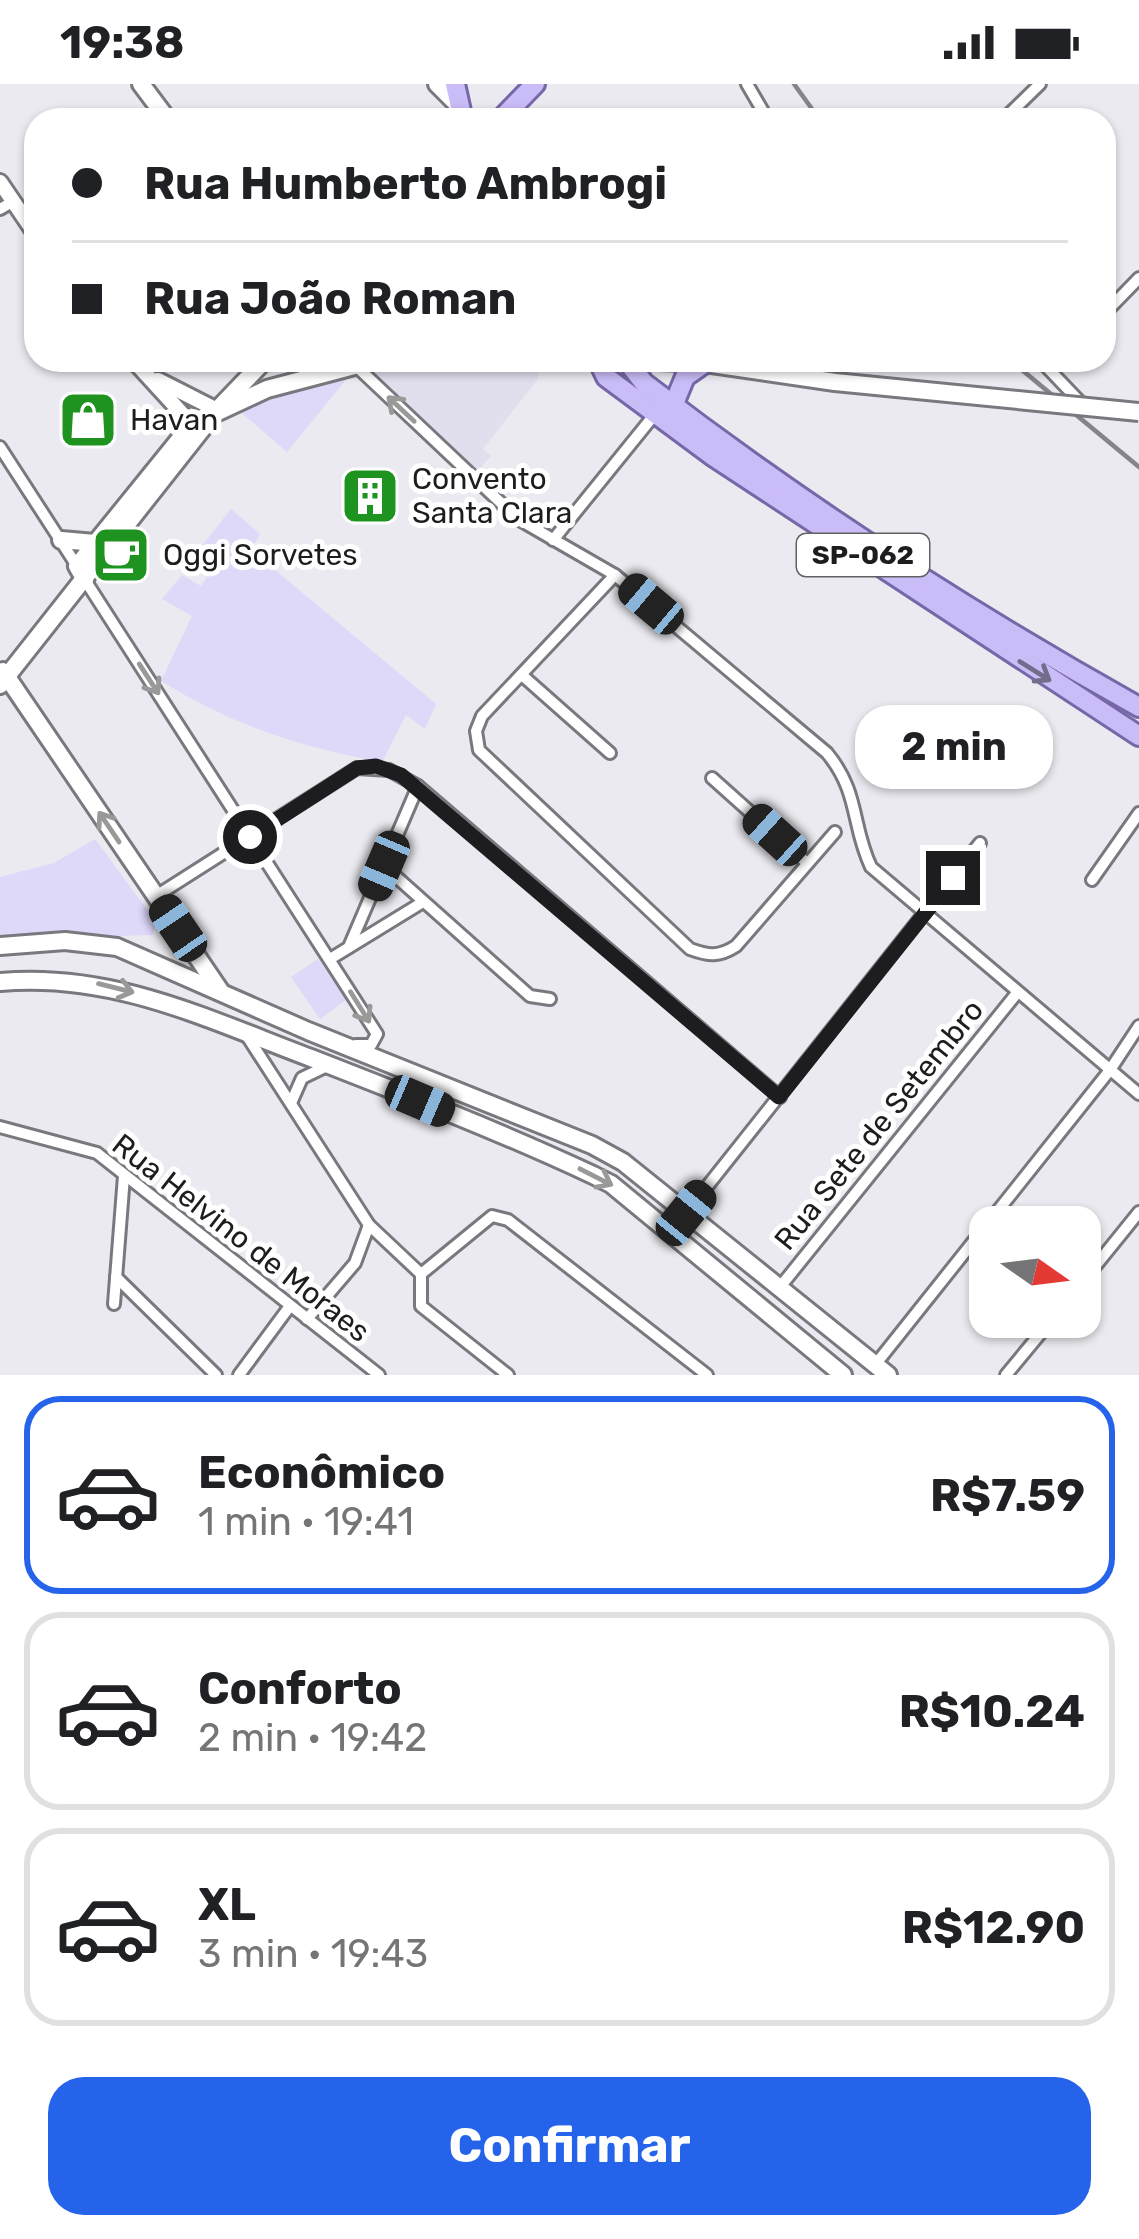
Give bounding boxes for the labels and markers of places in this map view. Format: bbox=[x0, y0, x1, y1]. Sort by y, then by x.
shop icon: Havan bbox=[57, 389, 119, 451]
place label: Havan bbox=[130, 402, 218, 438]
place label: Convento Santa Clara bbox=[412, 461, 572, 531]
building icon: Convento Santa Clara bbox=[339, 465, 401, 527]
cafe icon: Oggi Sorvetes bbox=[90, 524, 152, 586]
place label: Oggi Sorvetes bbox=[163, 537, 358, 573]

